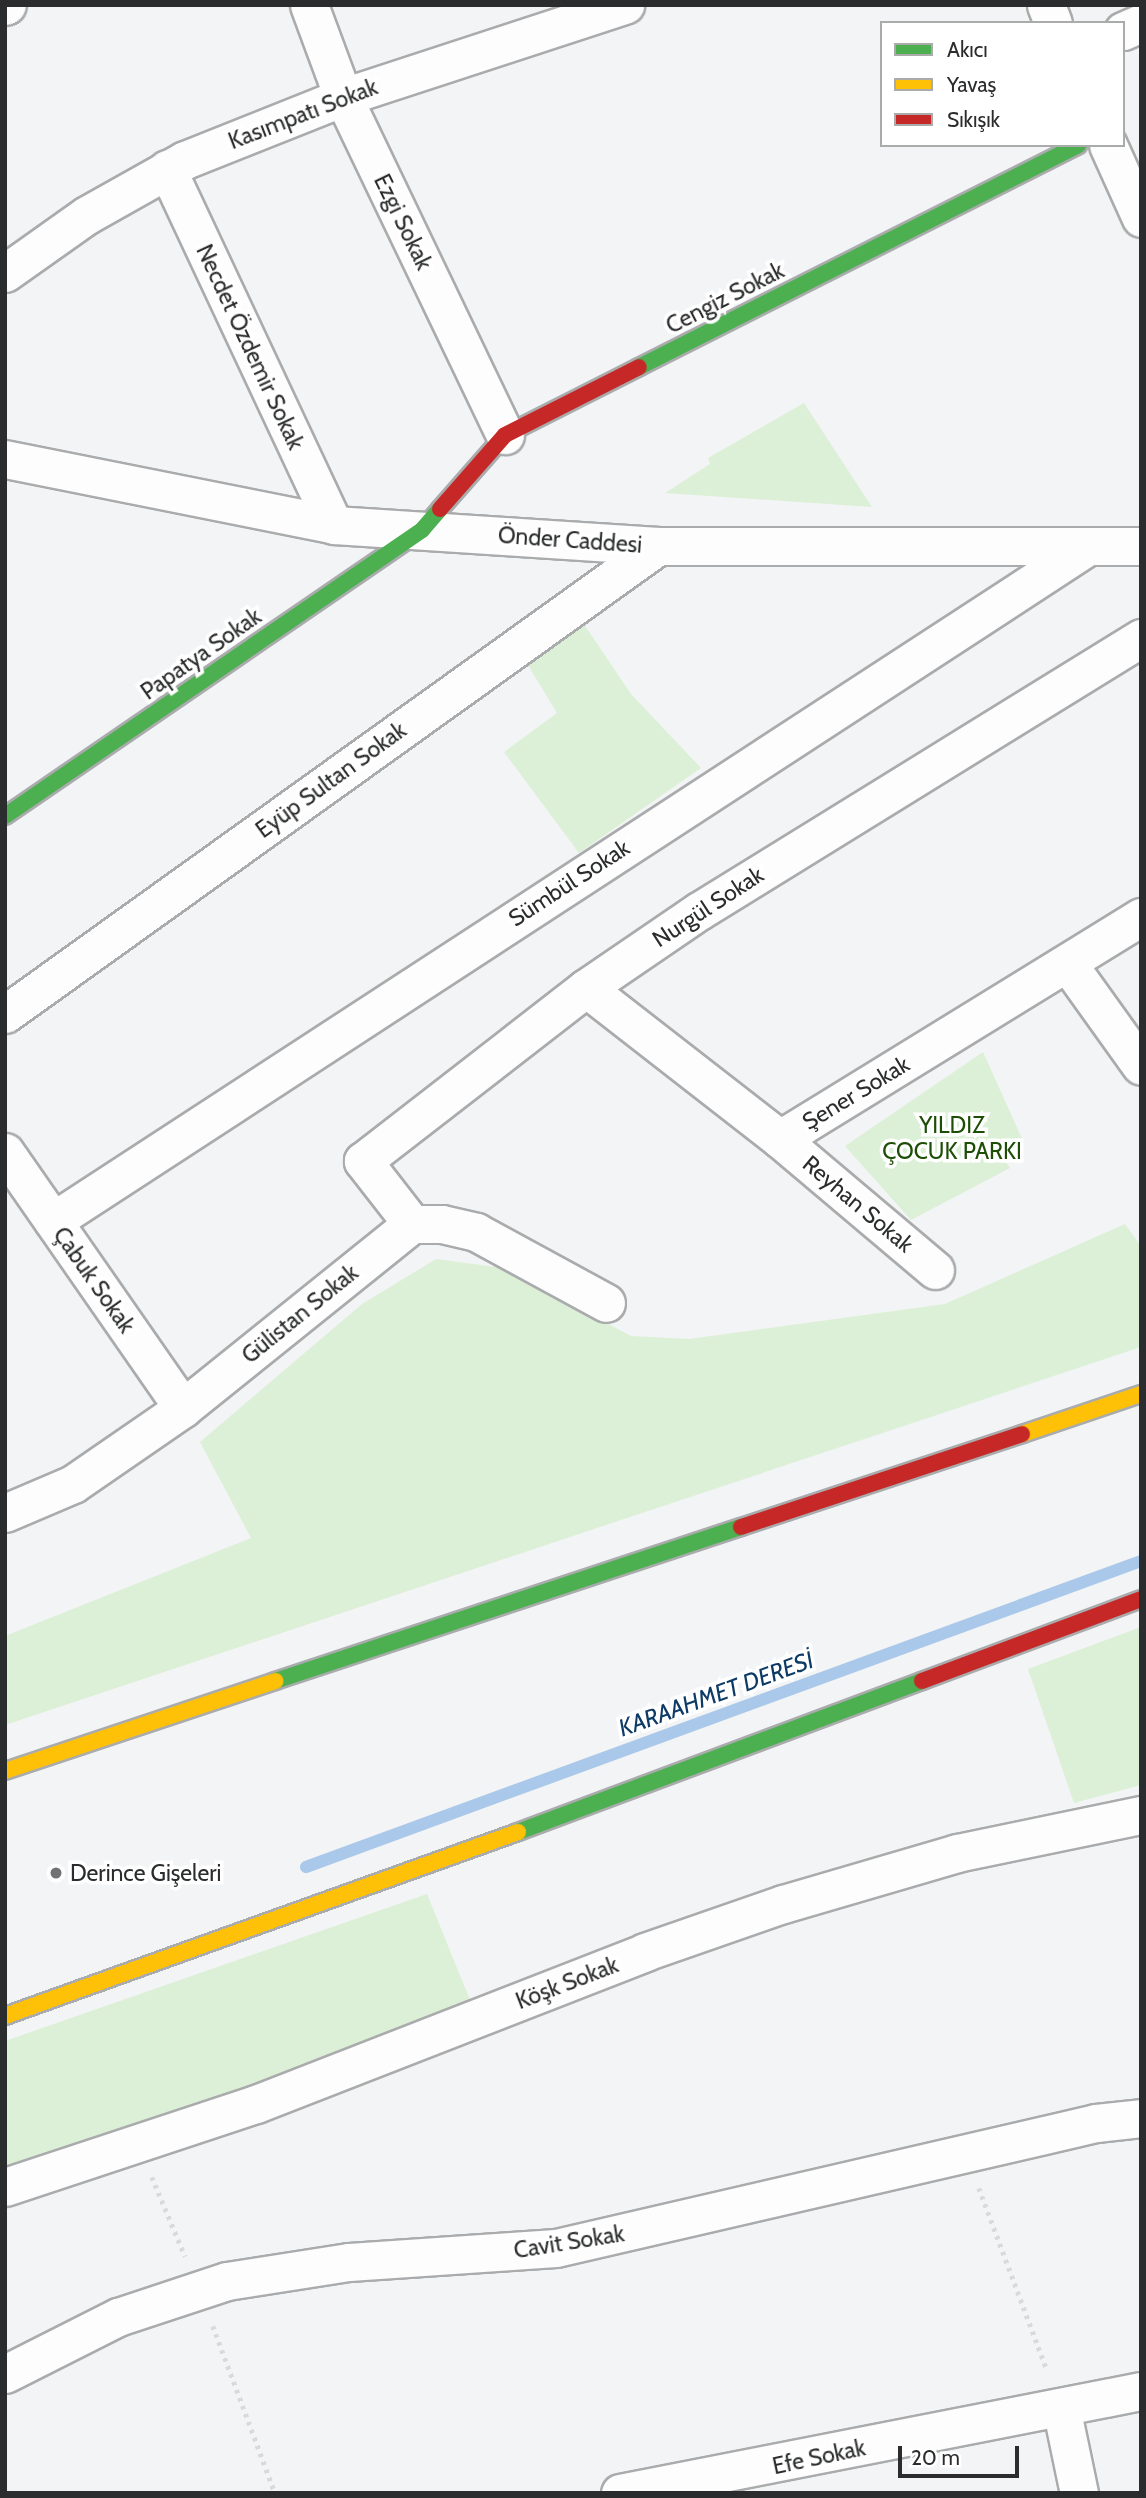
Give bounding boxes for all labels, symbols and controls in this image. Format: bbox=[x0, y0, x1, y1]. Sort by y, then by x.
legend bbox=[880, 21, 1125, 147]
text: Akıcı bbox=[947, 37, 988, 62]
text: Yavaş bbox=[947, 72, 996, 97]
street label: Kasımpatı Sokak bbox=[224, 73, 382, 155]
text: Sıkışık bbox=[947, 107, 1000, 132]
street label: Ezgi Sokak bbox=[368, 170, 438, 274]
street label: Necdet Özdemir Sokak bbox=[190, 240, 310, 454]
street label: Cengiz Sokak bbox=[661, 256, 789, 340]
street label: Önder Caddesi bbox=[497, 521, 643, 559]
street label: Papatya Sokak bbox=[136, 602, 266, 706]
street label: Eyüp Sultan Sokak bbox=[250, 716, 412, 844]
street label: Sümbül Sokak bbox=[503, 834, 635, 932]
street label: Nurgül Sokak bbox=[647, 861, 769, 953]
street label: Şener Sokak bbox=[798, 1050, 914, 1136]
park label: YILDIZ ÇOCUK PARKI bbox=[882, 1111, 1022, 1165]
street label: Reyhan Sokak bbox=[797, 1150, 919, 1258]
street label: Çabuk Sokak bbox=[47, 1222, 141, 1338]
street label: Gülistan Sokak bbox=[236, 1259, 364, 1369]
water label: KARAAHMET DERESİ bbox=[615, 1645, 817, 1743]
place label: Derince Gişeleri bbox=[70, 1859, 221, 1887]
marker: Derince Gişeleri bbox=[48, 1865, 64, 1881]
street label: Köşk Sokak bbox=[512, 1951, 622, 2015]
street label: Cavit Sokak bbox=[512, 2220, 626, 2264]
scale bar bbox=[901, 2432, 1022, 2476]
street label: Efe Sokak bbox=[770, 2434, 868, 2480]
text: 20 m bbox=[911, 2445, 960, 2470]

